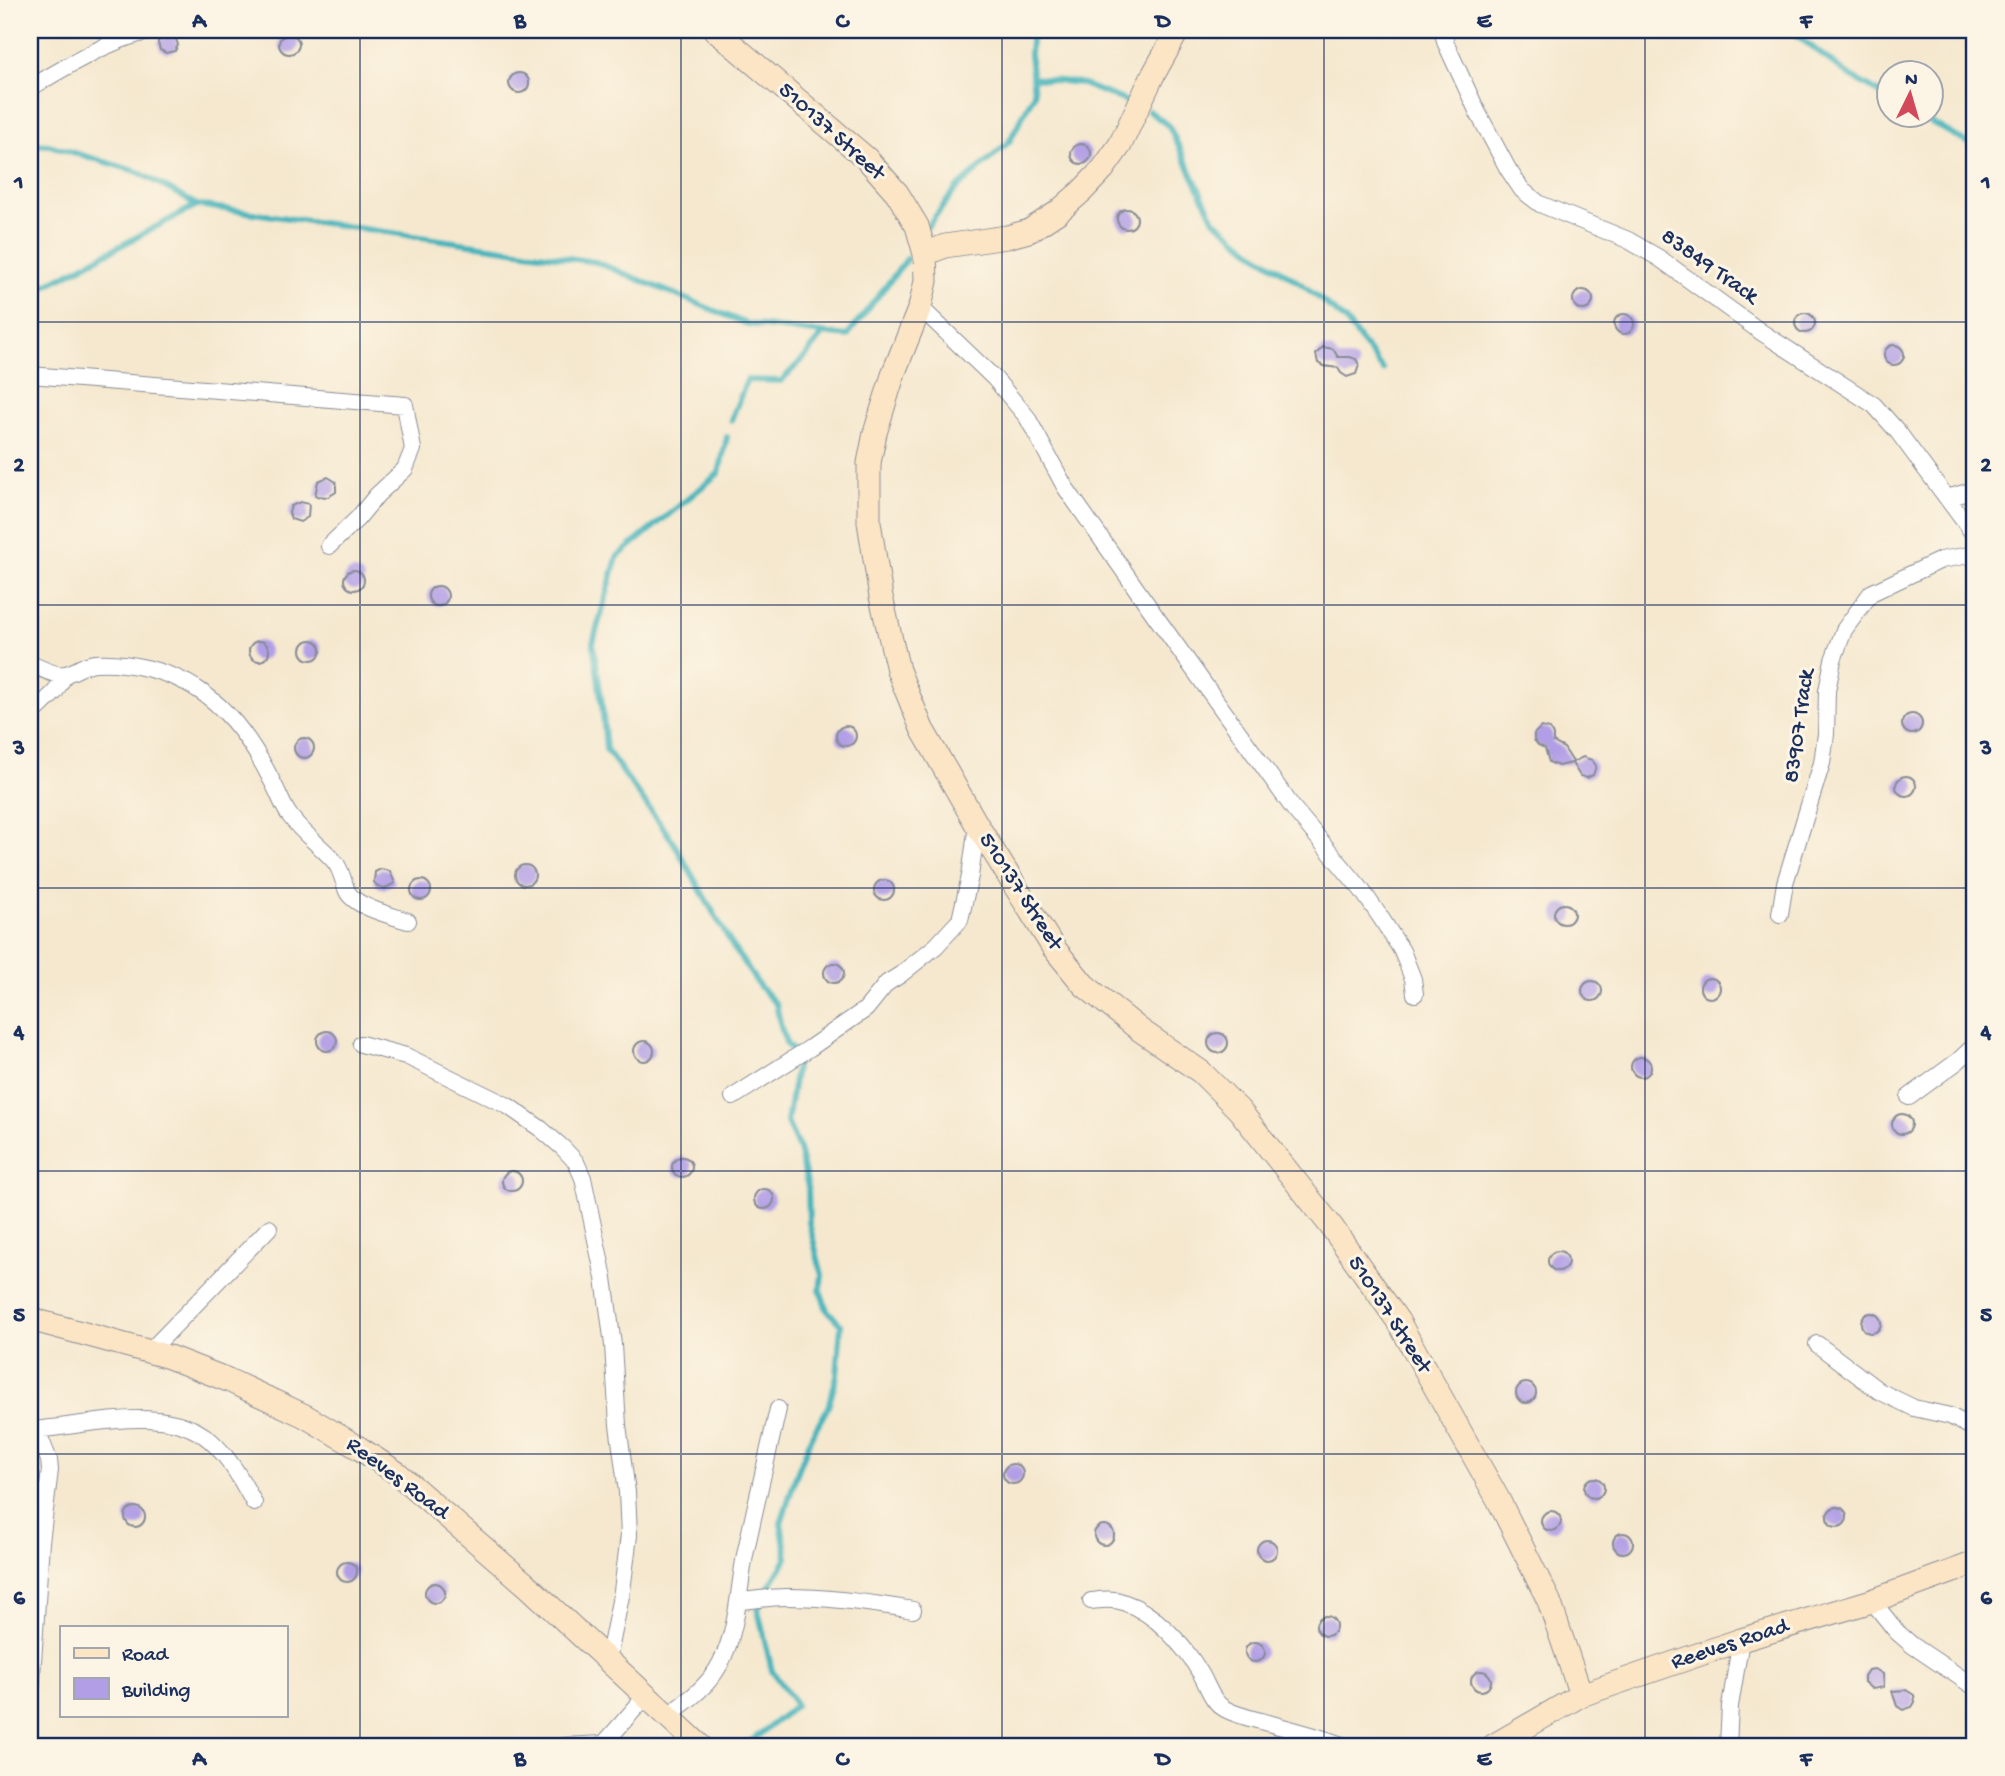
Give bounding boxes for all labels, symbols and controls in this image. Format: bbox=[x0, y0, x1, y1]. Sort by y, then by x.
text: A bbox=[191, 9, 207, 36]
text: B bbox=[513, 9, 527, 36]
text: C bbox=[836, 9, 851, 36]
text: D bbox=[1154, 9, 1172, 36]
text: E bbox=[1477, 9, 1493, 36]
text: F bbox=[1799, 9, 1814, 36]
north arrow bbox=[1876, 60, 1946, 130]
text: N bbox=[1904, 69, 1918, 93]
street label: 510137 Street bbox=[772, 77, 891, 188]
text: 1 bbox=[13, 170, 24, 197]
text: 1 bbox=[1980, 170, 1991, 197]
street label: 83849 Track bbox=[1655, 224, 1765, 312]
text: 2 bbox=[13, 453, 25, 480]
text: 2 bbox=[1980, 453, 1992, 480]
street label: 83907 Track bbox=[1779, 665, 1822, 785]
text: 3 bbox=[12, 736, 25, 763]
text: 3 bbox=[1979, 736, 1992, 763]
street label: 510137 Street bbox=[972, 828, 1069, 957]
text: 4 bbox=[13, 1020, 25, 1047]
text: 4 bbox=[1980, 1020, 1992, 1047]
street label: 510137 Street bbox=[1341, 1251, 1438, 1380]
text: 5 bbox=[13, 1303, 25, 1330]
text: 5 bbox=[1980, 1303, 1992, 1330]
street label: Reeves Road bbox=[340, 1432, 455, 1527]
text: 6 bbox=[13, 1586, 26, 1613]
text: 6 bbox=[1980, 1586, 1993, 1613]
street label: Reeves Road bbox=[1668, 1613, 1794, 1677]
legend bbox=[60, 1626, 287, 1716]
text: Road bbox=[122, 1644, 170, 1669]
text: Building bbox=[121, 1680, 191, 1705]
text: A bbox=[191, 1747, 207, 1774]
text: B bbox=[513, 1747, 527, 1774]
text: C bbox=[836, 1747, 851, 1774]
text: D bbox=[1154, 1747, 1172, 1774]
text: E bbox=[1477, 1747, 1493, 1774]
text: F bbox=[1799, 1747, 1814, 1774]

